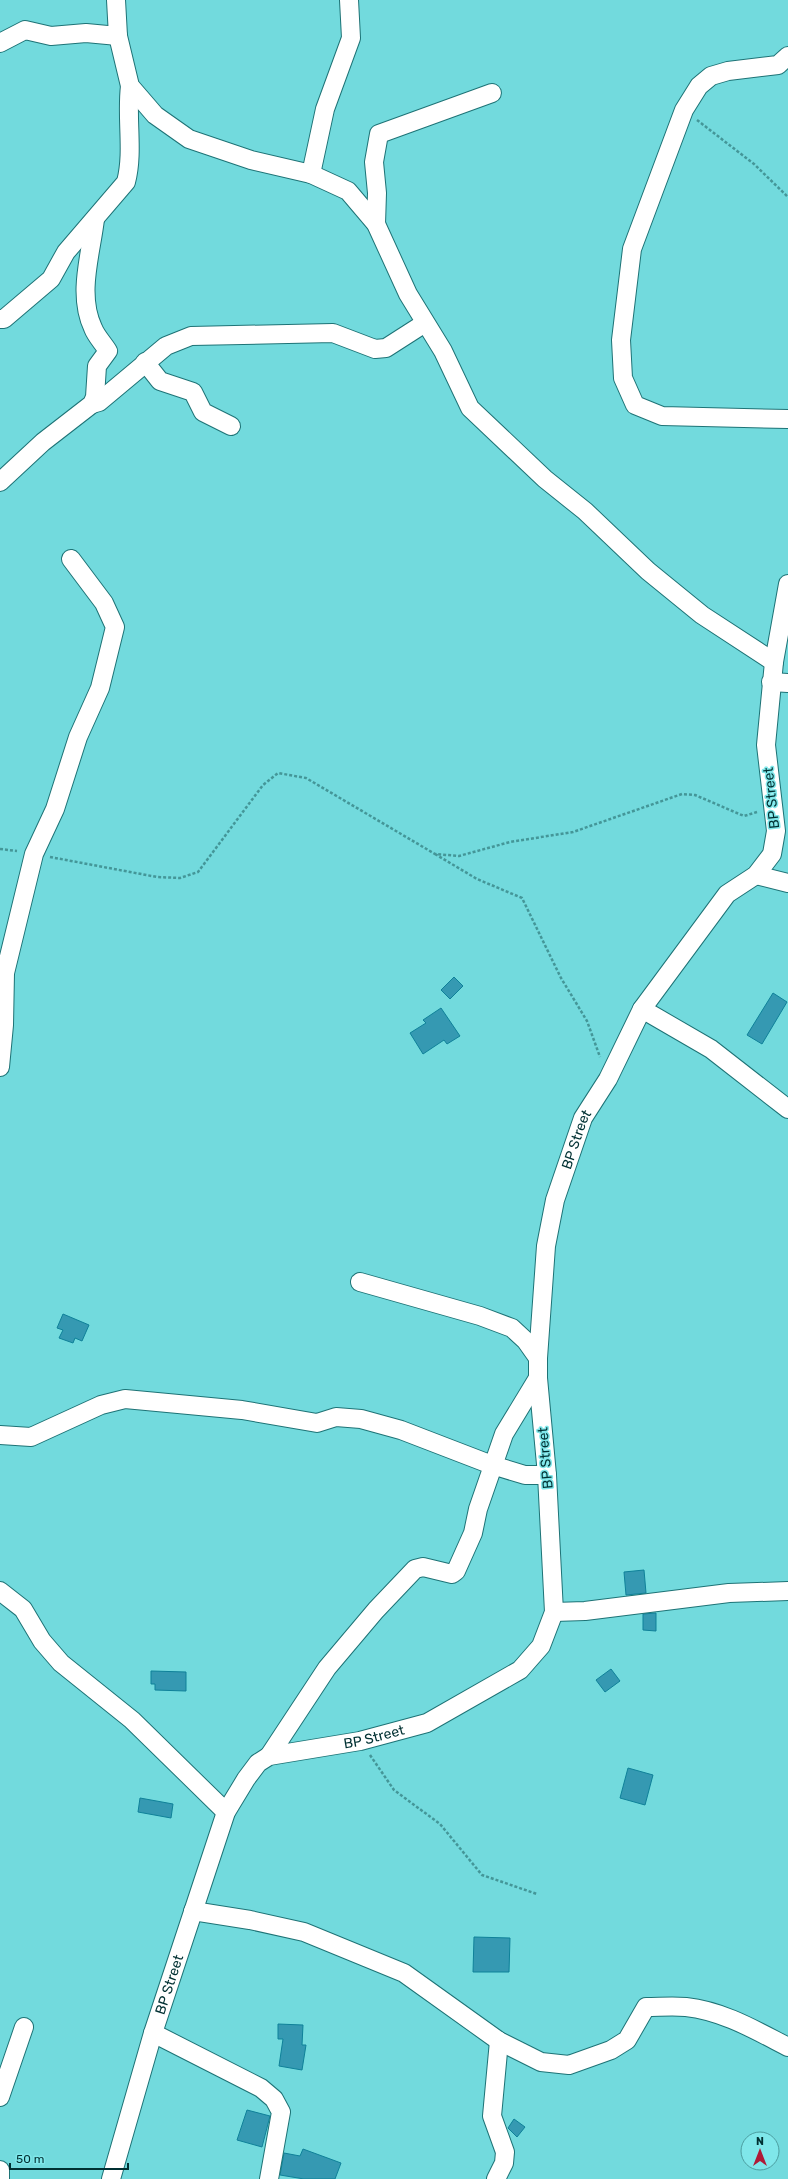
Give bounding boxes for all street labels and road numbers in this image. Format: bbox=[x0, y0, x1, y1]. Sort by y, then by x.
street label: BP Street bbox=[760, 766, 783, 830]
street label: BP Street bbox=[558, 1106, 595, 1172]
street label: BP Street bbox=[534, 1426, 557, 1490]
street label: BP Street bbox=[342, 1721, 407, 1753]
street label: BP Street bbox=[152, 1952, 187, 2017]

